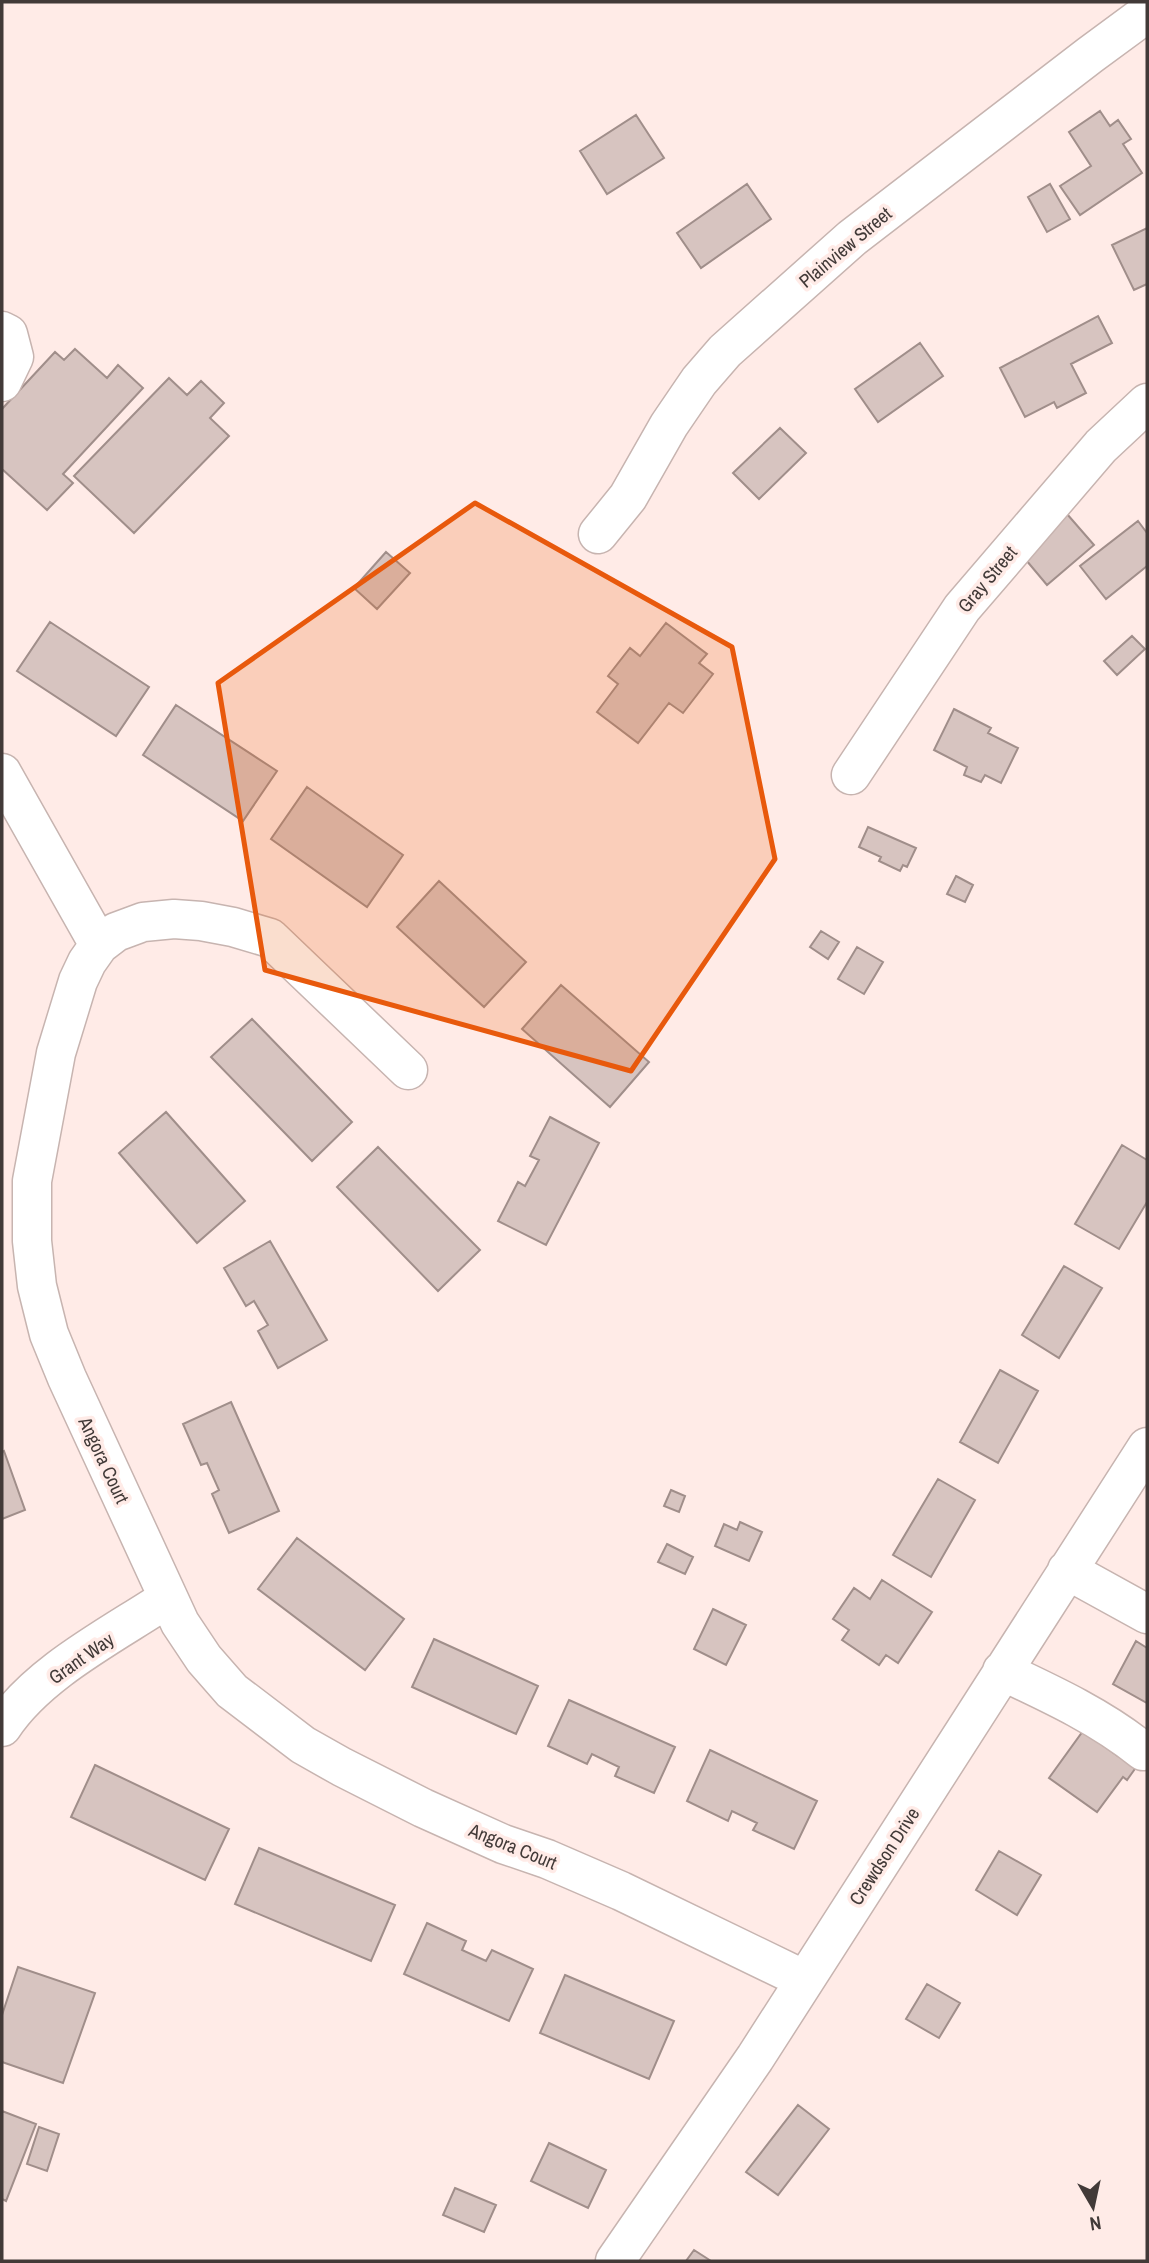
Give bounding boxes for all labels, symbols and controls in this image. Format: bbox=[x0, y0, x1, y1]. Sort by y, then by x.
street label: Plainview Street bbox=[793, 200, 897, 293]
street label: Gray Street bbox=[951, 540, 1023, 618]
street label: Angora Court bbox=[72, 1412, 136, 1508]
street label: Grant Way bbox=[43, 1626, 119, 1690]
street label: Crewdson Drive bbox=[843, 1802, 925, 1910]
street label: Angora Court bbox=[464, 1816, 561, 1876]
north arrow bbox=[1058, 2172, 1128, 2242]
text: N bbox=[1088, 2210, 1103, 2238]

